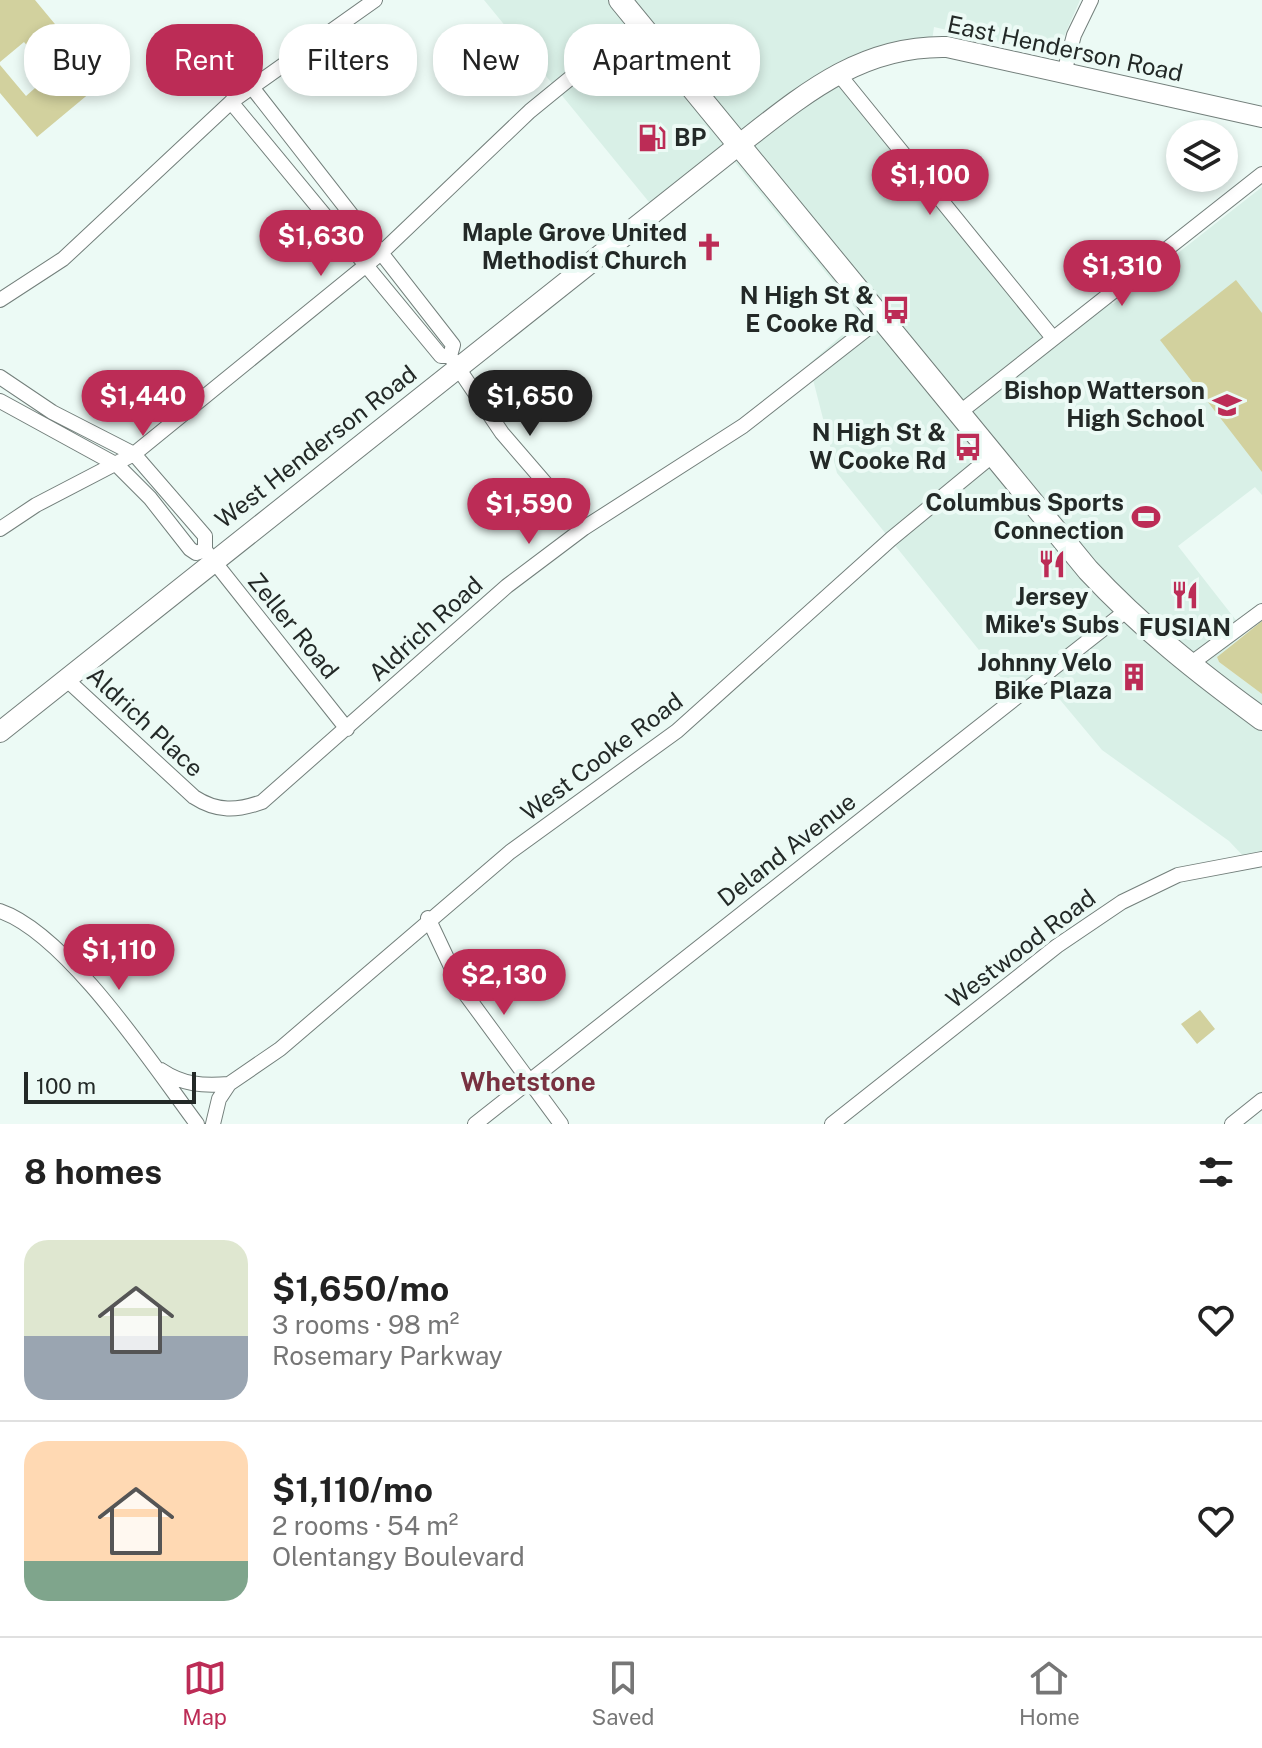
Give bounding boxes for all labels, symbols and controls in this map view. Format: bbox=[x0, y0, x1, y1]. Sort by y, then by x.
street label: East Henderson Road bbox=[945, 9, 1186, 87]
chip: Buy bbox=[24, 24, 130, 96]
chip: Rent bbox=[146, 24, 263, 96]
chip: Filters bbox=[279, 24, 417, 96]
chip: New bbox=[433, 24, 548, 96]
chip: Apartment bbox=[564, 24, 760, 96]
map controls bbox=[1166, 120, 1238, 192]
button: layers bbox=[1166, 120, 1238, 192]
fuel station icon: BP bbox=[637, 123, 667, 153]
place label: BP bbox=[674, 123, 706, 151]
pin: $1,100 bbox=[865, 149, 995, 217]
text: $1,100 bbox=[890, 159, 970, 190]
pin: $1,630 bbox=[256, 210, 386, 278]
place label: Maple Grove United Methodist Church bbox=[462, 218, 687, 274]
text: $1,630 bbox=[277, 220, 365, 251]
church icon: Maple Grove United Methodist Church bbox=[694, 232, 724, 262]
pin: $1,310 bbox=[1057, 240, 1187, 308]
text: $1,310 bbox=[1081, 250, 1163, 281]
place label: N High St & E Cooke Rd bbox=[740, 281, 874, 337]
bus stop icon: N High St & E Cooke Rd bbox=[881, 295, 911, 325]
street label: West Henderson Road bbox=[209, 359, 422, 533]
pin: $1,440 bbox=[78, 370, 208, 438]
pin: $1,650 bbox=[465, 370, 595, 438]
place label: Bishop Watterson High School bbox=[1004, 376, 1205, 432]
text: $1,440 bbox=[100, 380, 186, 411]
text: $1,650 bbox=[486, 380, 574, 411]
school or university icon: Bishop Watterson High School bbox=[1212, 390, 1242, 420]
place label: N High St & W Cooke Rd bbox=[809, 418, 946, 474]
bus stop icon: N High St & W Cooke Rd bbox=[953, 432, 983, 462]
pin: $1,590 bbox=[464, 478, 594, 546]
text: $1,590 bbox=[485, 488, 573, 519]
place label: Columbus Sports Connection bbox=[925, 488, 1124, 544]
sports icon: Columbus Sports Connection bbox=[1131, 502, 1161, 532]
restaurant icon: Jersey Mike's Subs bbox=[1037, 549, 1067, 579]
street label: Zeller Road bbox=[243, 567, 345, 684]
street label: Aldrich Road bbox=[363, 570, 488, 686]
restaurant icon: FUSIAN bbox=[1170, 580, 1200, 610]
place label: Jersey Mike's Subs bbox=[984, 582, 1120, 638]
place label: FUSIAN bbox=[1139, 613, 1231, 641]
place label: Johnny Velo Bike Plaza bbox=[978, 648, 1112, 704]
street label: Aldrich Place bbox=[82, 660, 209, 782]
building icon: Johnny Velo Bike Plaza bbox=[1119, 662, 1149, 692]
street label: West Cooke Road bbox=[515, 686, 688, 826]
street label: Deland Avenue bbox=[712, 787, 861, 912]
street label: Westwood Road bbox=[940, 883, 1100, 1013]
pin: $1,110 bbox=[54, 924, 184, 992]
text: $1,110 bbox=[81, 934, 157, 965]
pin: $2,130 bbox=[439, 949, 569, 1017]
text: $2,130 bbox=[461, 959, 547, 990]
district label: Whetstone bbox=[460, 1066, 596, 1097]
scale bar bbox=[24, 1068, 196, 1104]
text: 100 m bbox=[36, 1073, 96, 1099]
icon: filters bbox=[1194, 1150, 1238, 1194]
text: 8 homes bbox=[24, 1152, 162, 1192]
text: $1,650/mo bbox=[272, 1269, 449, 1309]
icon: home bbox=[88, 1272, 184, 1368]
icon: heart bbox=[1194, 1298, 1238, 1342]
text: 3 rooms · 98 m² bbox=[272, 1309, 459, 1340]
text: Rosemary Parkway bbox=[272, 1340, 503, 1371]
text: $1,110/mo bbox=[272, 1470, 433, 1510]
icon: home bbox=[88, 1473, 184, 1569]
icon: heart bbox=[1194, 1499, 1238, 1543]
text: 2 rooms · 54 m² bbox=[272, 1510, 458, 1541]
text: Olentangy Boulevard bbox=[272, 1541, 525, 1572]
tab: Map bbox=[182, 1656, 227, 1730]
tab: Saved bbox=[592, 1656, 654, 1730]
tab: Home bbox=[1019, 1656, 1080, 1730]

